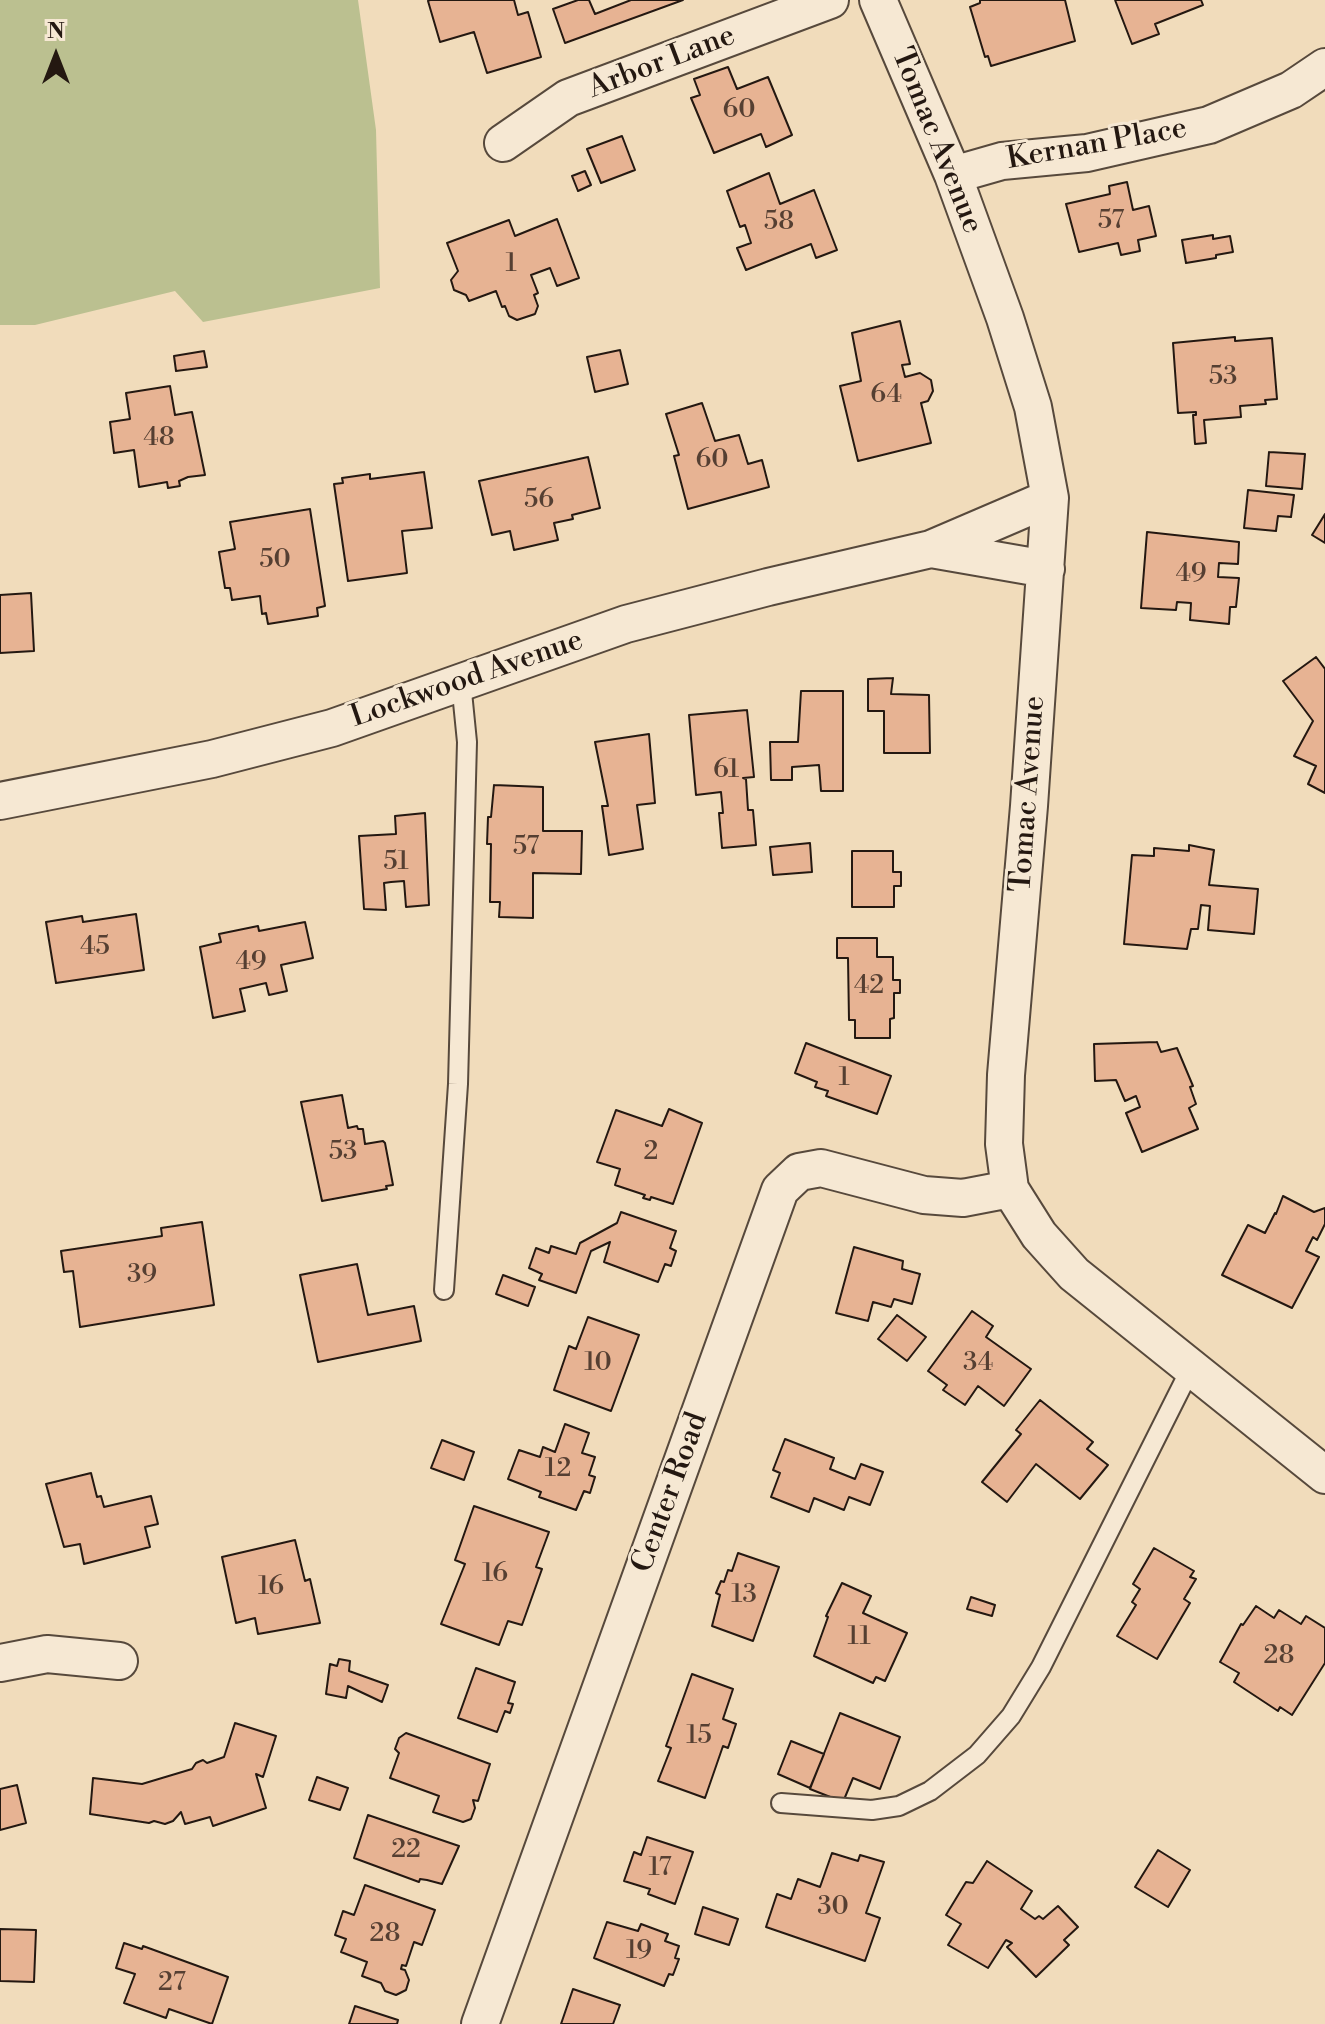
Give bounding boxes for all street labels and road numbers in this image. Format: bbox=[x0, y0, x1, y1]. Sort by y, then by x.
street label: Arbor Lane bbox=[583, 19, 741, 107]
street label: Tomac Avenue bbox=[882, 43, 990, 239]
street label: Kernan Place bbox=[1004, 111, 1190, 179]
street label: Lockwood Avenue bbox=[346, 623, 588, 737]
street label: Tomac Avenue bbox=[1004, 695, 1054, 893]
street label: Center Road bbox=[625, 1408, 717, 1578]

